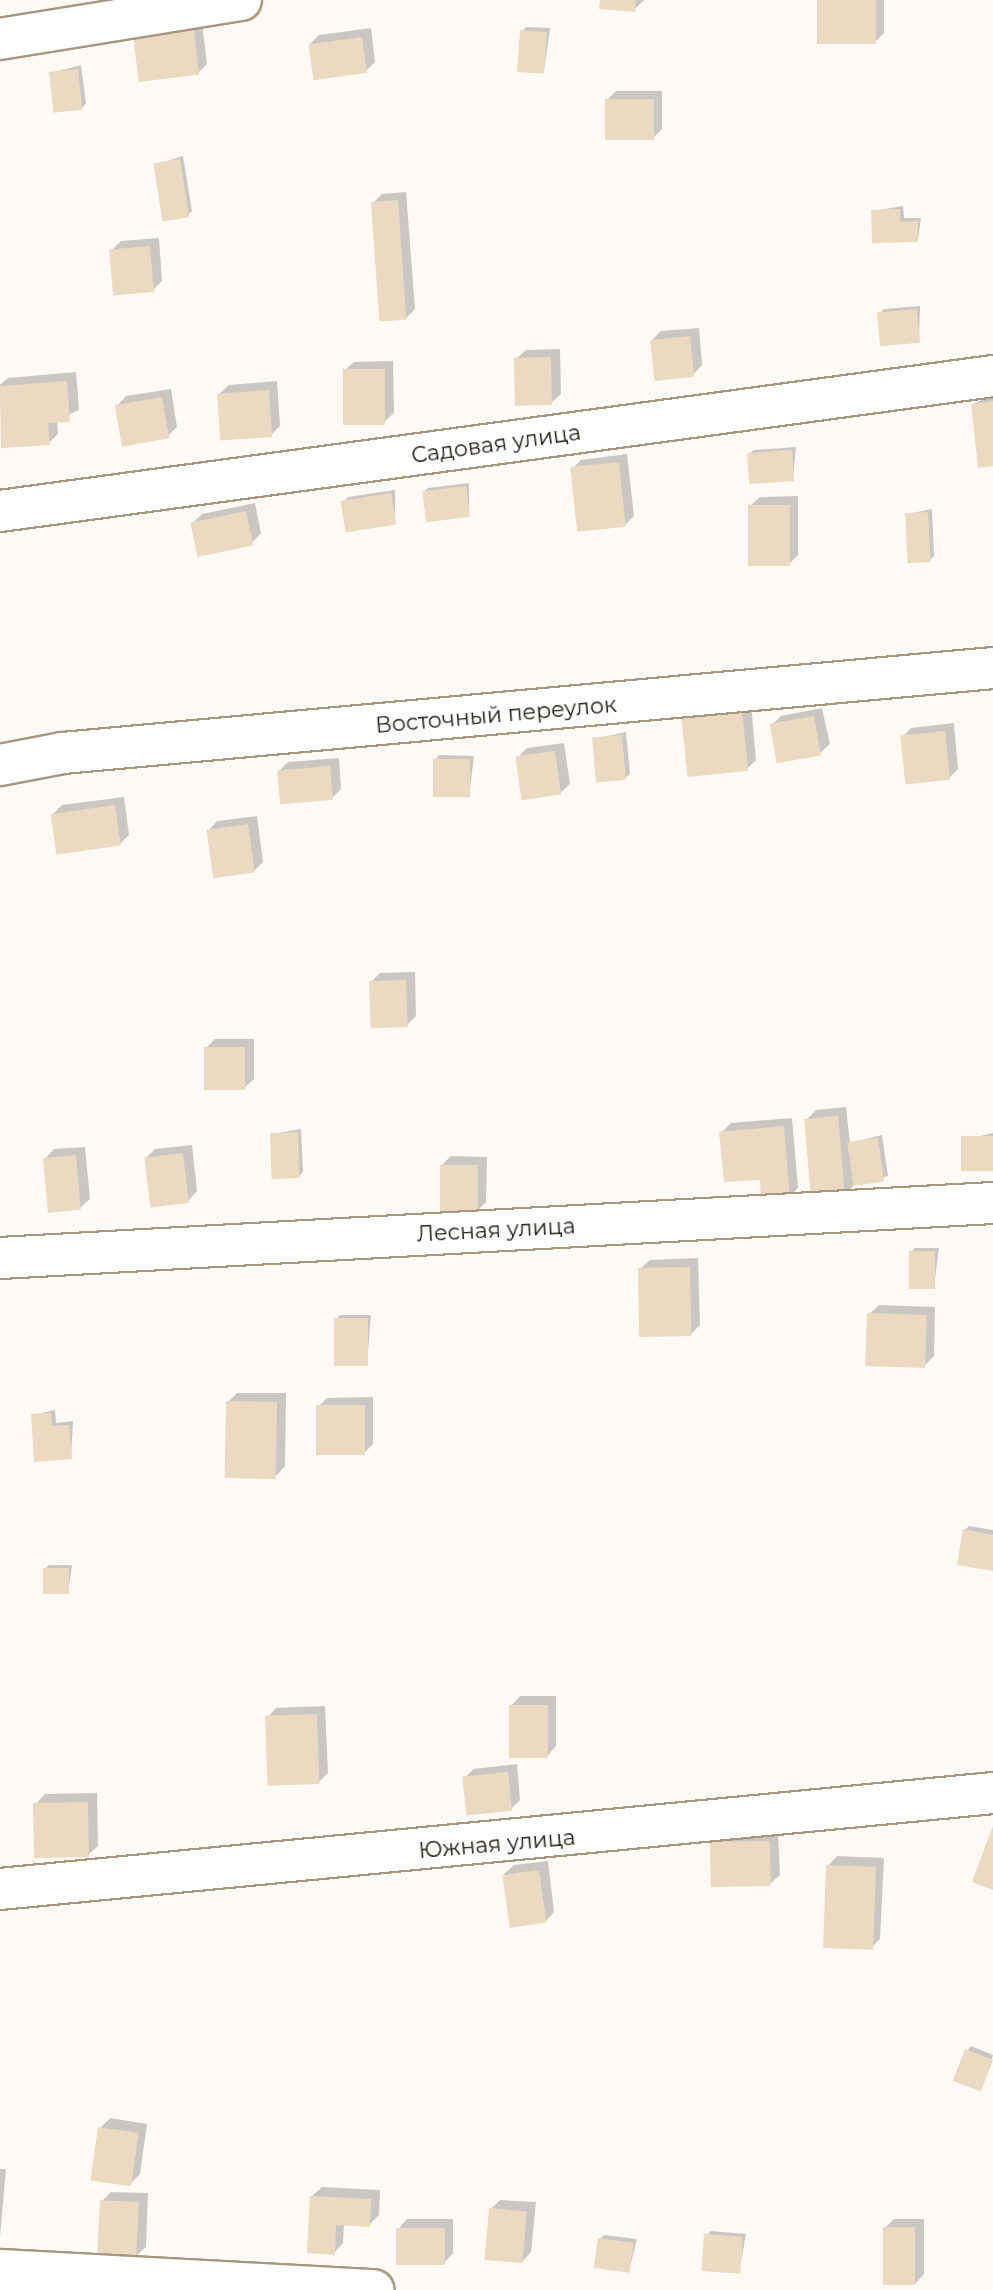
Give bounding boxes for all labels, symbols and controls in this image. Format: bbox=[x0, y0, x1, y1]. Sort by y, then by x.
street label: Садовая улица bbox=[410, 419, 582, 469]
street label: Восточный переулок bbox=[374, 691, 618, 739]
street label: Лесная улица bbox=[416, 1213, 576, 1247]
street label: Южная улица bbox=[417, 1824, 577, 1864]

